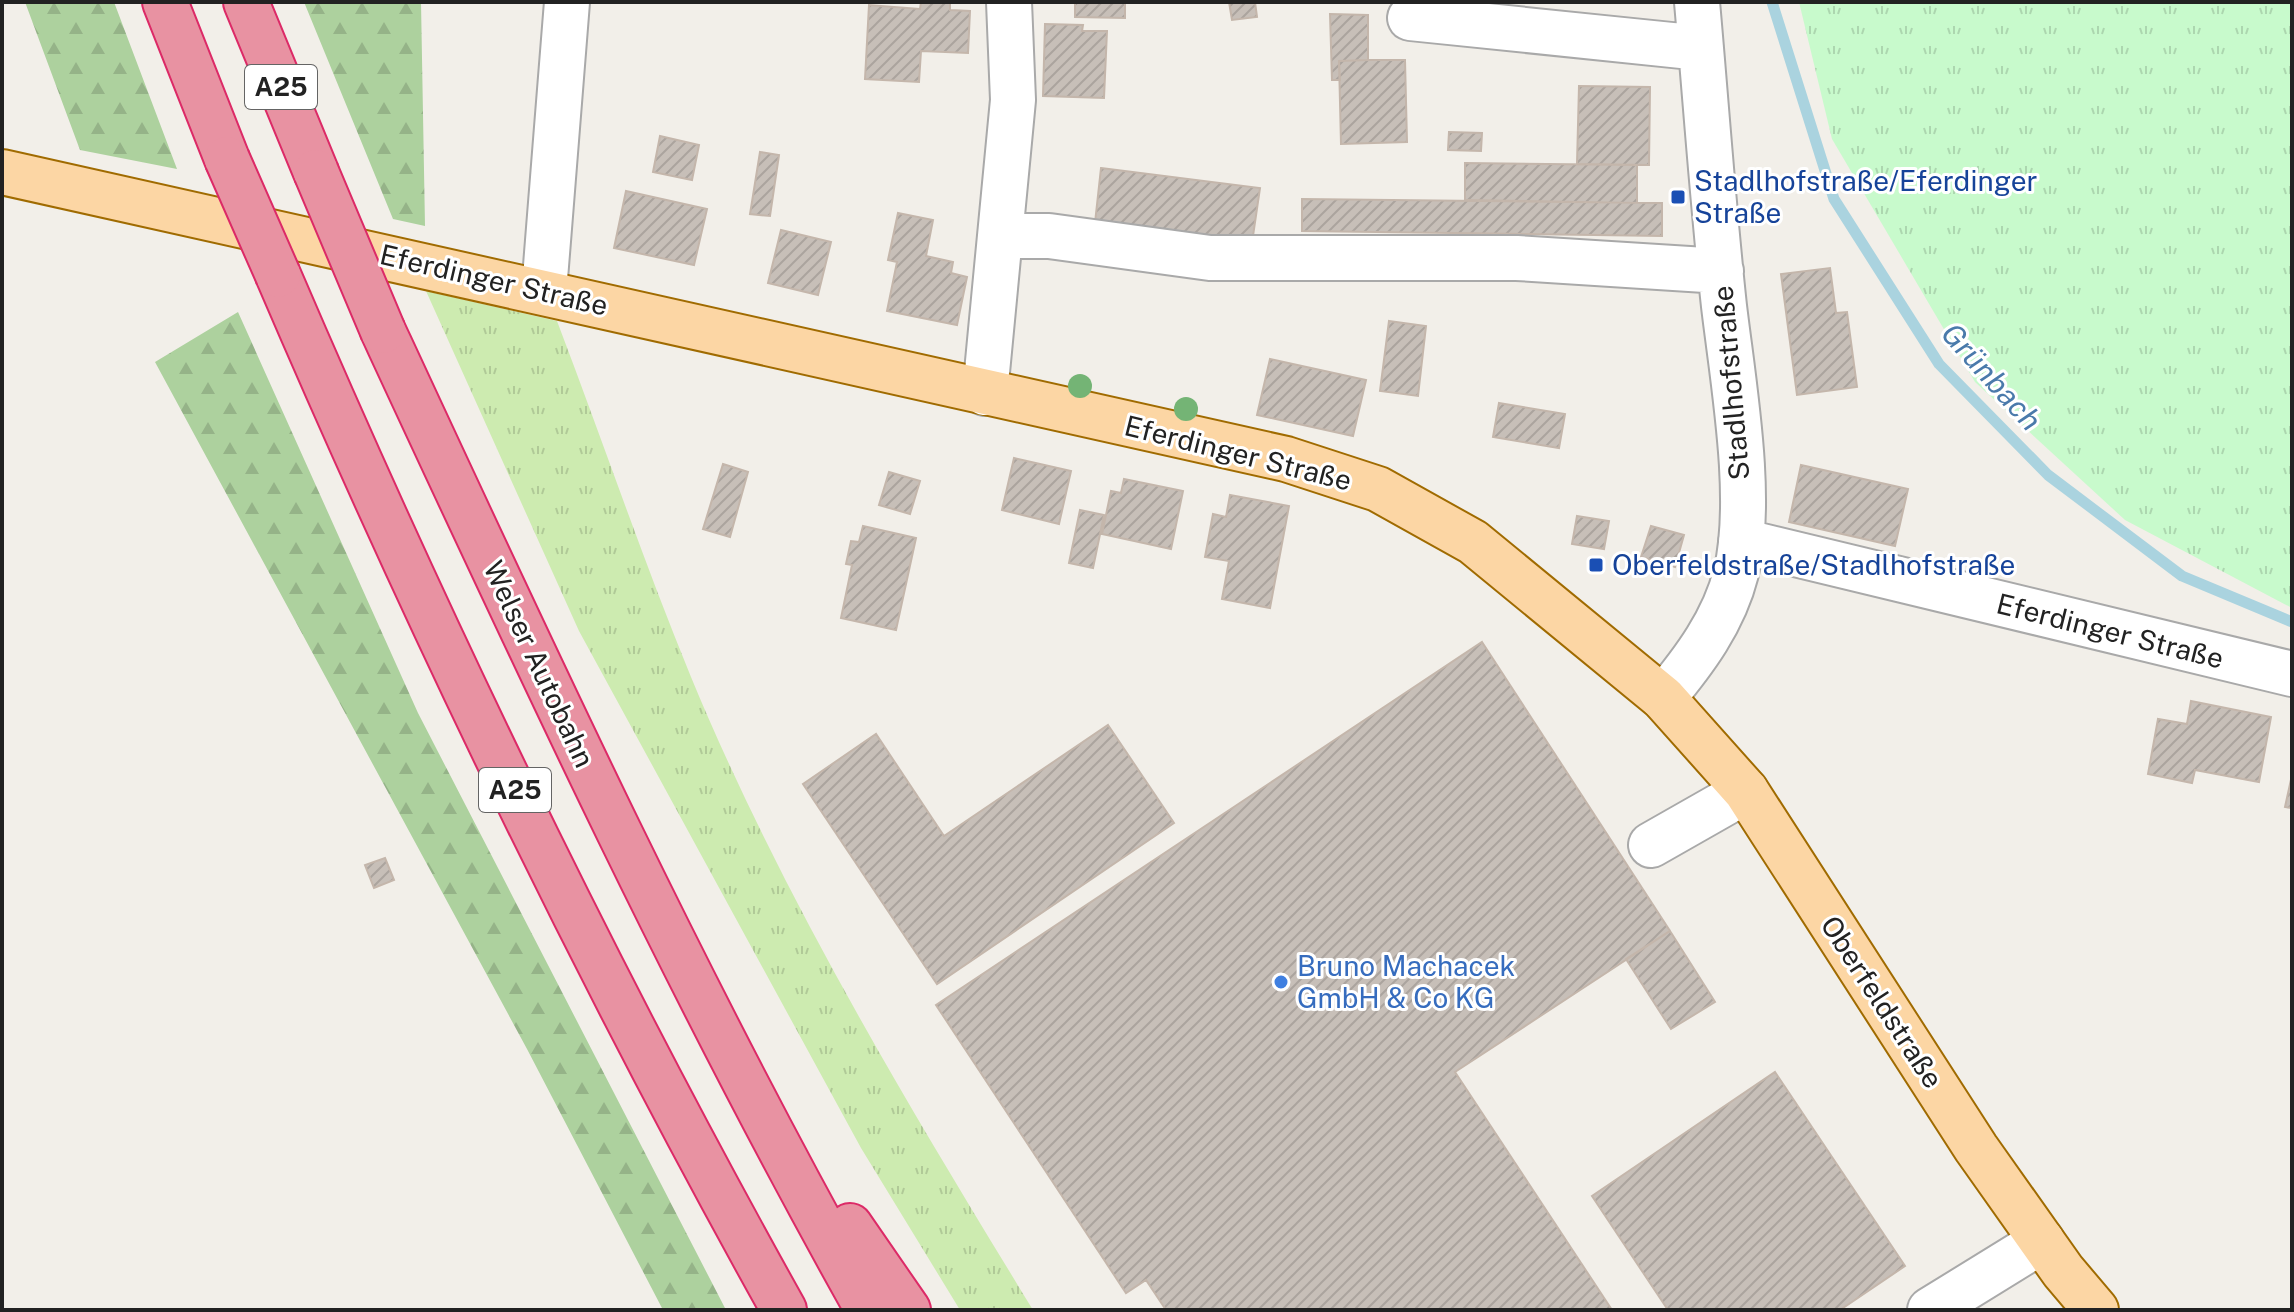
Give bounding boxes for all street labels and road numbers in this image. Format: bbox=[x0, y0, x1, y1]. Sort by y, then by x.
road number: A25 bbox=[245, 65, 317, 109]
street label: Eferdinger Straße bbox=[377, 237, 611, 322]
street label: Stadlhofstraße bbox=[1706, 284, 1755, 482]
street label: Eferdinger Straße bbox=[1121, 408, 1355, 497]
street label: Welser Autobahn bbox=[477, 555, 602, 772]
street label: Eferdinger Straße bbox=[1993, 586, 2227, 675]
road number: A25 bbox=[479, 768, 551, 812]
street label: Oberfeldstraße bbox=[1815, 910, 1950, 1094]

